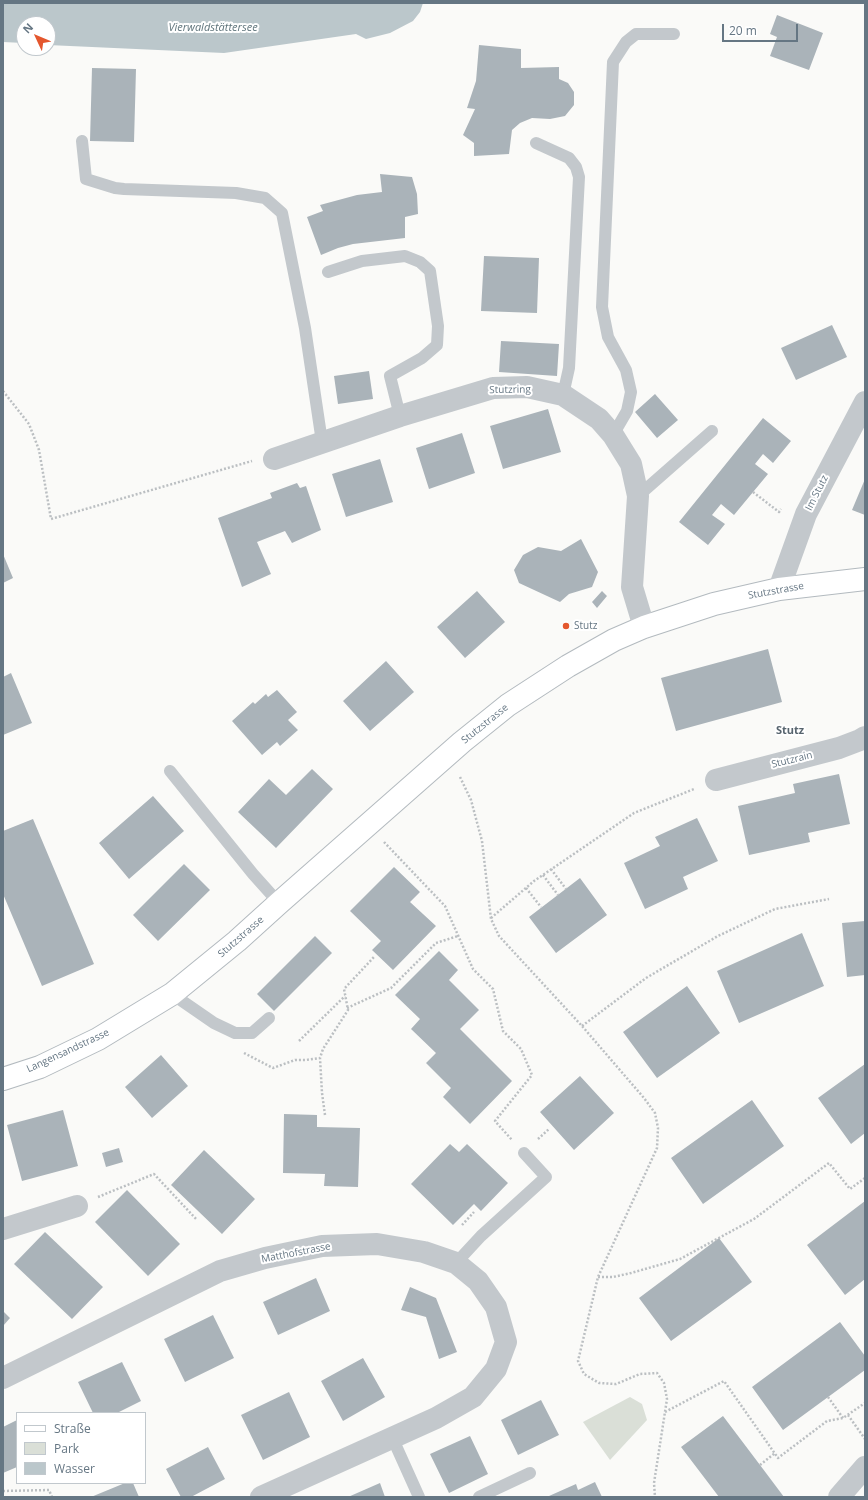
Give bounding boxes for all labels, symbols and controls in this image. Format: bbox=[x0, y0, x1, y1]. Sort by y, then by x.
north arrow bbox=[16, 16, 56, 56]
scale bar bbox=[724, 16, 800, 42]
text: N bbox=[19, 20, 36, 36]
water label: Vierwaldstättersee bbox=[168, 21, 258, 35]
text: 20 m bbox=[729, 22, 757, 39]
street label: Stutzring bbox=[489, 384, 531, 396]
street label: Im Stutz bbox=[803, 473, 831, 513]
street label: Stutzstrasse bbox=[747, 580, 805, 602]
place label: Stutz bbox=[574, 620, 597, 632]
marker: Stutz bbox=[561, 621, 571, 631]
street label: Stutzstrasse bbox=[459, 702, 511, 746]
district label: Stutz bbox=[776, 724, 804, 738]
street label: Stutzrain bbox=[770, 749, 814, 771]
street label: Stutzstrasse bbox=[216, 914, 266, 960]
street label: Langensandstrasse bbox=[25, 1027, 111, 1075]
street label: Matthofstrasse bbox=[260, 1240, 332, 1266]
legend bbox=[16, 1412, 146, 1484]
text: Straße bbox=[54, 1420, 91, 1437]
text: Park bbox=[54, 1440, 79, 1457]
text: Wasser bbox=[54, 1460, 95, 1477]

